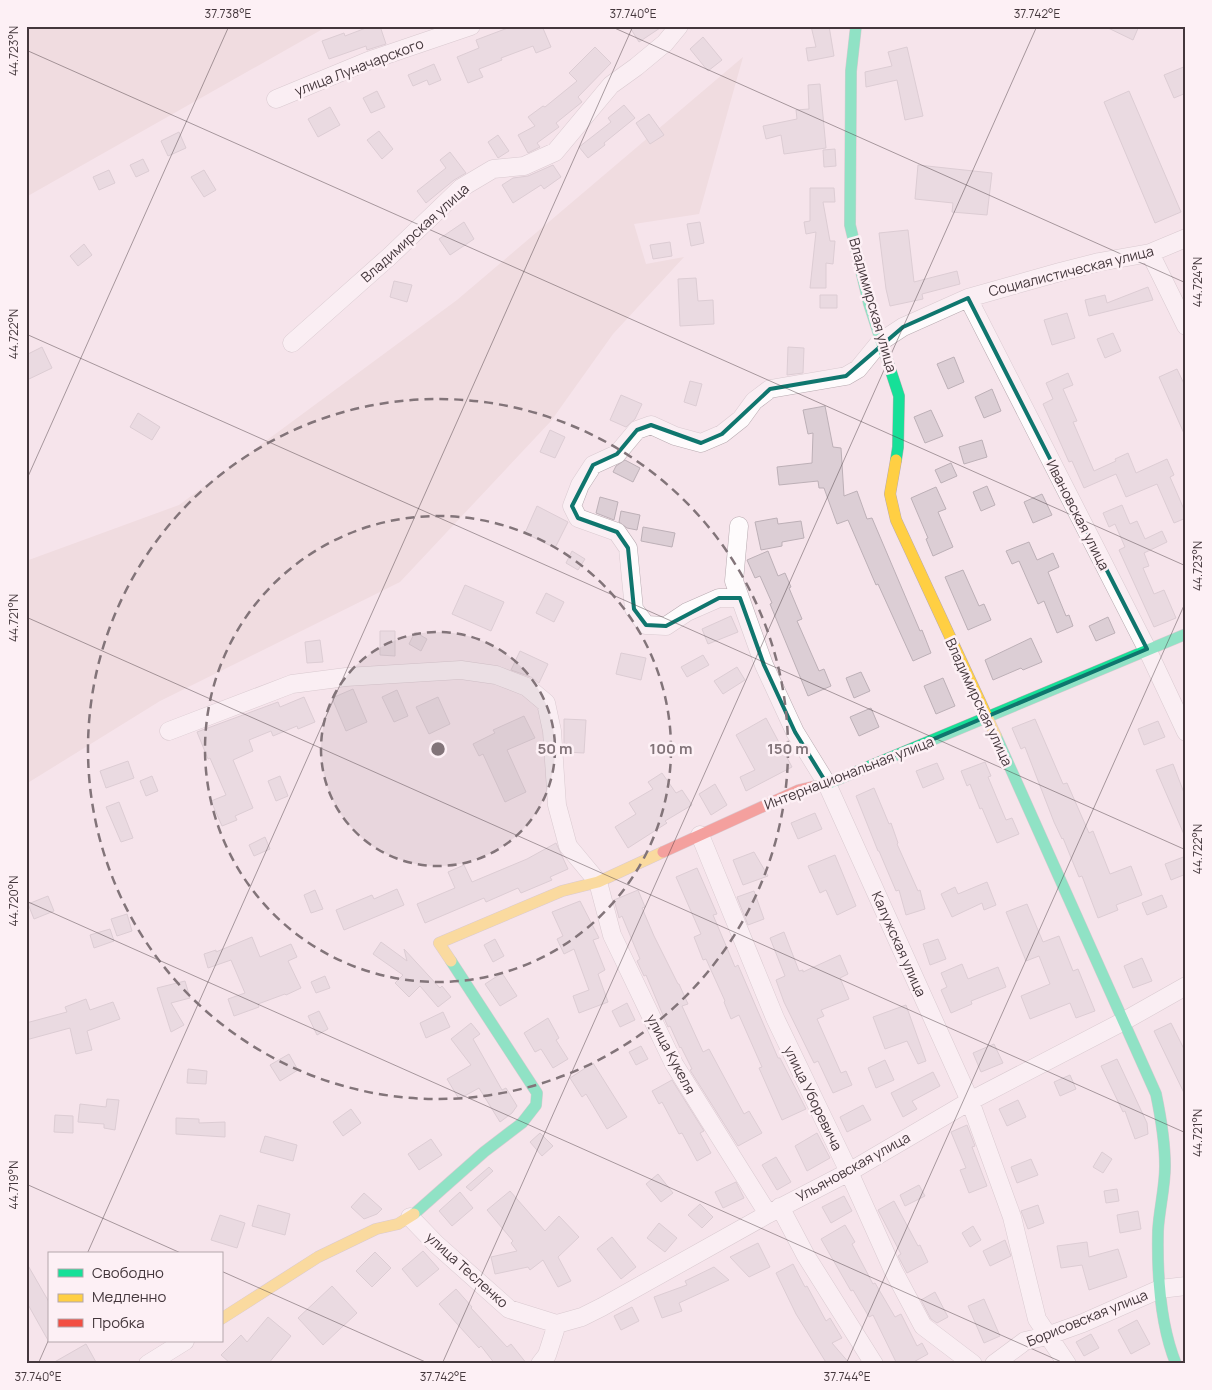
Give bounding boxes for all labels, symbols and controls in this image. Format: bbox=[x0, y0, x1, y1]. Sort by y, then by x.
text: 37.738°E bbox=[205, 5, 252, 22]
text: 37.740°E bbox=[609, 5, 657, 22]
text: 37.742°E bbox=[1014, 5, 1060, 22]
text: 44.723°N bbox=[5, 26, 22, 76]
street label: улица Луначарского bbox=[292, 33, 426, 100]
street label: Владимирская улица bbox=[357, 179, 473, 286]
street label: Владимирская улица bbox=[845, 235, 902, 374]
street label: Социалистическая улица bbox=[986, 241, 1156, 300]
text: 44.724°N bbox=[1189, 257, 1206, 307]
text: 44.722°N bbox=[5, 309, 22, 359]
street label: Ивановская улица bbox=[1042, 456, 1114, 573]
text: 44.723°N bbox=[1189, 541, 1206, 591]
text: 44.721°N bbox=[5, 594, 22, 642]
street label: Владимирская улица bbox=[941, 635, 1017, 769]
street label: Интернациональная улица bbox=[761, 731, 936, 814]
text: 50 m bbox=[537, 738, 573, 759]
text: 100 m bbox=[650, 738, 692, 759]
text: 150 m bbox=[767, 738, 809, 759]
centre of rings bbox=[429, 740, 447, 758]
text: 44.722°N bbox=[1189, 824, 1206, 874]
text: 44.720°N bbox=[5, 876, 22, 926]
street label: Калужская улица bbox=[868, 888, 931, 1000]
street label: улица Кукеля bbox=[642, 1010, 701, 1097]
street label: улица Уборевича bbox=[780, 1042, 847, 1153]
text: 44.721°N bbox=[1189, 1109, 1206, 1157]
street label: Ульяновская улица bbox=[792, 1127, 913, 1206]
text: 44.719°N bbox=[5, 1161, 22, 1209]
street label: улица Тесленко bbox=[422, 1227, 513, 1312]
legend bbox=[48, 1252, 222, 1342]
text: Свободно bbox=[92, 1262, 164, 1283]
street label: Борисовская улица bbox=[1024, 1285, 1150, 1350]
text: Медленно bbox=[92, 1286, 166, 1307]
text: Пробка bbox=[92, 1312, 145, 1333]
text: 37.740°E bbox=[14, 1368, 62, 1385]
text: 37.742°E bbox=[420, 1368, 466, 1385]
text: 37.744°E bbox=[824, 1368, 871, 1385]

